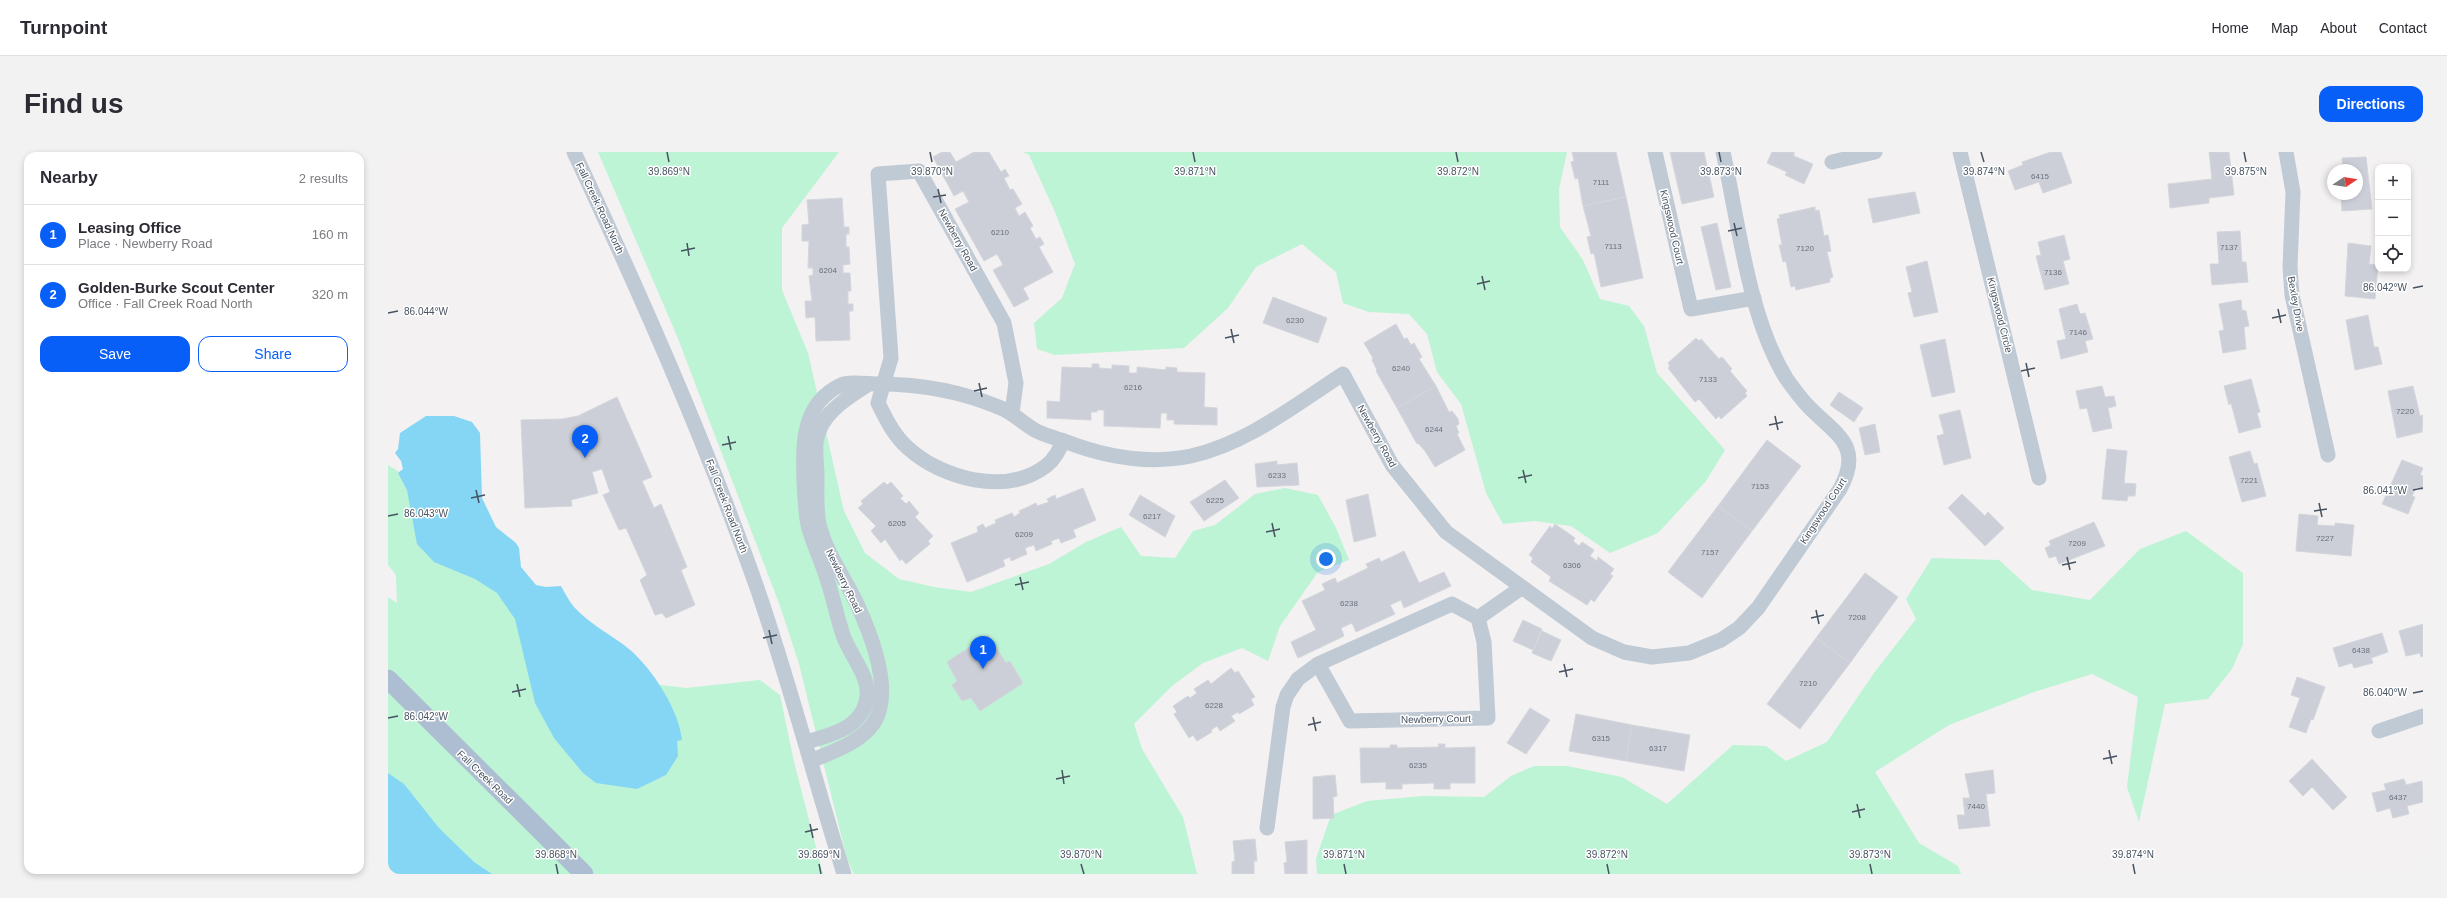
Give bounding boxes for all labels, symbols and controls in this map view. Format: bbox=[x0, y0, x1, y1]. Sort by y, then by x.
text: Turnpoint bbox=[20, 17, 107, 38]
text: Home bbox=[2212, 20, 2249, 36]
text: Map bbox=[2271, 20, 2298, 36]
text: About bbox=[2320, 20, 2357, 36]
text: Contact bbox=[2379, 20, 2427, 36]
button: Directions bbox=[2319, 86, 2423, 122]
text: Find us bbox=[24, 88, 124, 119]
street label: Fall Creek Road North bbox=[574, 161, 626, 255]
north arrow bbox=[2327, 164, 2363, 200]
map controls bbox=[2375, 164, 2411, 272]
button: + bbox=[2375, 164, 2411, 200]
text: 39.869°N bbox=[648, 166, 690, 177]
text: 39.870°N bbox=[911, 166, 953, 177]
text: 39.871°N bbox=[1174, 166, 1216, 177]
text: 39.872°N bbox=[1437, 166, 1479, 177]
text: 39.873°N bbox=[1700, 166, 1742, 177]
text: 39.874°N bbox=[1963, 166, 2005, 177]
text: 39.875°N bbox=[2225, 166, 2267, 177]
text: Nearby bbox=[40, 168, 98, 187]
text: 2 results bbox=[299, 171, 348, 186]
house number: 6415 bbox=[2031, 172, 2049, 181]
house number: 7111 bbox=[1593, 178, 1610, 187]
street label: Kingswood Court bbox=[1658, 189, 1686, 266]
button: − bbox=[2375, 200, 2411, 236]
street label: Newberry Road bbox=[936, 207, 980, 273]
text: Leasing Office bbox=[78, 219, 181, 236]
text: 1 bbox=[49, 227, 57, 242]
text: 160 m bbox=[312, 227, 348, 242]
house number: 6210 bbox=[991, 228, 1009, 237]
text: Place · Newberry Road bbox=[78, 236, 212, 251]
button: locate bbox=[2375, 236, 2411, 272]
house number: 7113 bbox=[1604, 242, 1622, 251]
house number: 7137 bbox=[2220, 243, 2238, 252]
house number: 7120 bbox=[1796, 244, 1814, 253]
house number: 6204 bbox=[819, 266, 837, 275]
house number: 7136 bbox=[2044, 268, 2062, 277]
street label: Bexley Drive bbox=[2286, 275, 2306, 333]
street label: Kingswood Circle bbox=[1985, 276, 2015, 354]
text: Golden-Burke Scout Center bbox=[78, 279, 275, 296]
text: 86.042°W bbox=[2363, 282, 2408, 293]
text: 2 bbox=[49, 287, 57, 302]
text: 320 m bbox=[312, 287, 348, 302]
text: Office · Fall Creek Road North bbox=[78, 296, 253, 311]
text: 86.044°W bbox=[404, 306, 449, 317]
house number: 6230 bbox=[1286, 316, 1304, 325]
house number: 7146 bbox=[2069, 328, 2087, 337]
button: Save bbox=[40, 336, 190, 372]
button: Share bbox=[198, 336, 348, 372]
house number: 6240 bbox=[1392, 364, 1410, 373]
house number: 7133 bbox=[1699, 375, 1717, 384]
house number: 6216 bbox=[1124, 383, 1142, 392]
street label: Newberry Road bbox=[1355, 403, 1399, 469]
house number: 7220 bbox=[2396, 407, 2414, 416]
pin: 2 bbox=[572, 425, 598, 458]
house number: 6244 bbox=[1425, 425, 1443, 434]
street label: Fall Creek Road North bbox=[704, 458, 750, 554]
house number: 6233 bbox=[1268, 471, 1286, 480]
street label: Kingswood Court bbox=[1798, 476, 1848, 546]
house number: 7221 bbox=[2240, 476, 2258, 485]
house number: 7153 bbox=[1751, 482, 1769, 491]
text: 86.041°W bbox=[2363, 485, 2408, 496]
house number: 6225 bbox=[1206, 496, 1224, 505]
text: 86.043°W bbox=[404, 508, 449, 519]
house number: 6217 bbox=[1143, 512, 1161, 521]
house number: 6205 bbox=[888, 519, 906, 528]
house number: 6209 bbox=[1015, 530, 1033, 539]
house number: 7227 bbox=[2316, 534, 2334, 543]
house number: 7209 bbox=[2068, 539, 2086, 548]
street label: Newberry Road bbox=[824, 547, 864, 615]
house number: 7157 bbox=[1701, 548, 1719, 557]
your location bbox=[1316, 549, 1336, 569]
house number: 6306 bbox=[1563, 561, 1581, 570]
house number: 6238 bbox=[1340, 599, 1358, 608]
house number: 7208 bbox=[1848, 613, 1866, 622]
pin: 1 bbox=[970, 636, 996, 669]
house number: 6438 bbox=[2352, 646, 2370, 655]
house number: 7210 bbox=[1799, 679, 1817, 688]
text: 86.040°W bbox=[2363, 687, 2408, 698]
house number: 6228 bbox=[1205, 701, 1223, 710]
text: 86.042°W bbox=[404, 711, 449, 722]
street label: Newberry Court bbox=[1401, 713, 1471, 725]
house number: 6315 bbox=[1592, 734, 1610, 743]
house number: 6317 bbox=[1649, 744, 1667, 753]
street label: Fall Creek Road bbox=[455, 748, 515, 806]
house number: 6235 bbox=[1409, 761, 1427, 770]
house number: 6437 bbox=[2389, 793, 2407, 802]
house number: 7440 bbox=[1967, 802, 1985, 811]
text: 39.868°N bbox=[535, 849, 577, 860]
text: 39.869°N bbox=[798, 849, 840, 860]
text: 39.870°N bbox=[1060, 849, 1102, 860]
text: 39.871°N bbox=[1323, 849, 1365, 860]
text: 39.872°N bbox=[1586, 849, 1628, 860]
text: 39.873°N bbox=[1849, 849, 1891, 860]
text: 39.874°N bbox=[2112, 849, 2154, 860]

